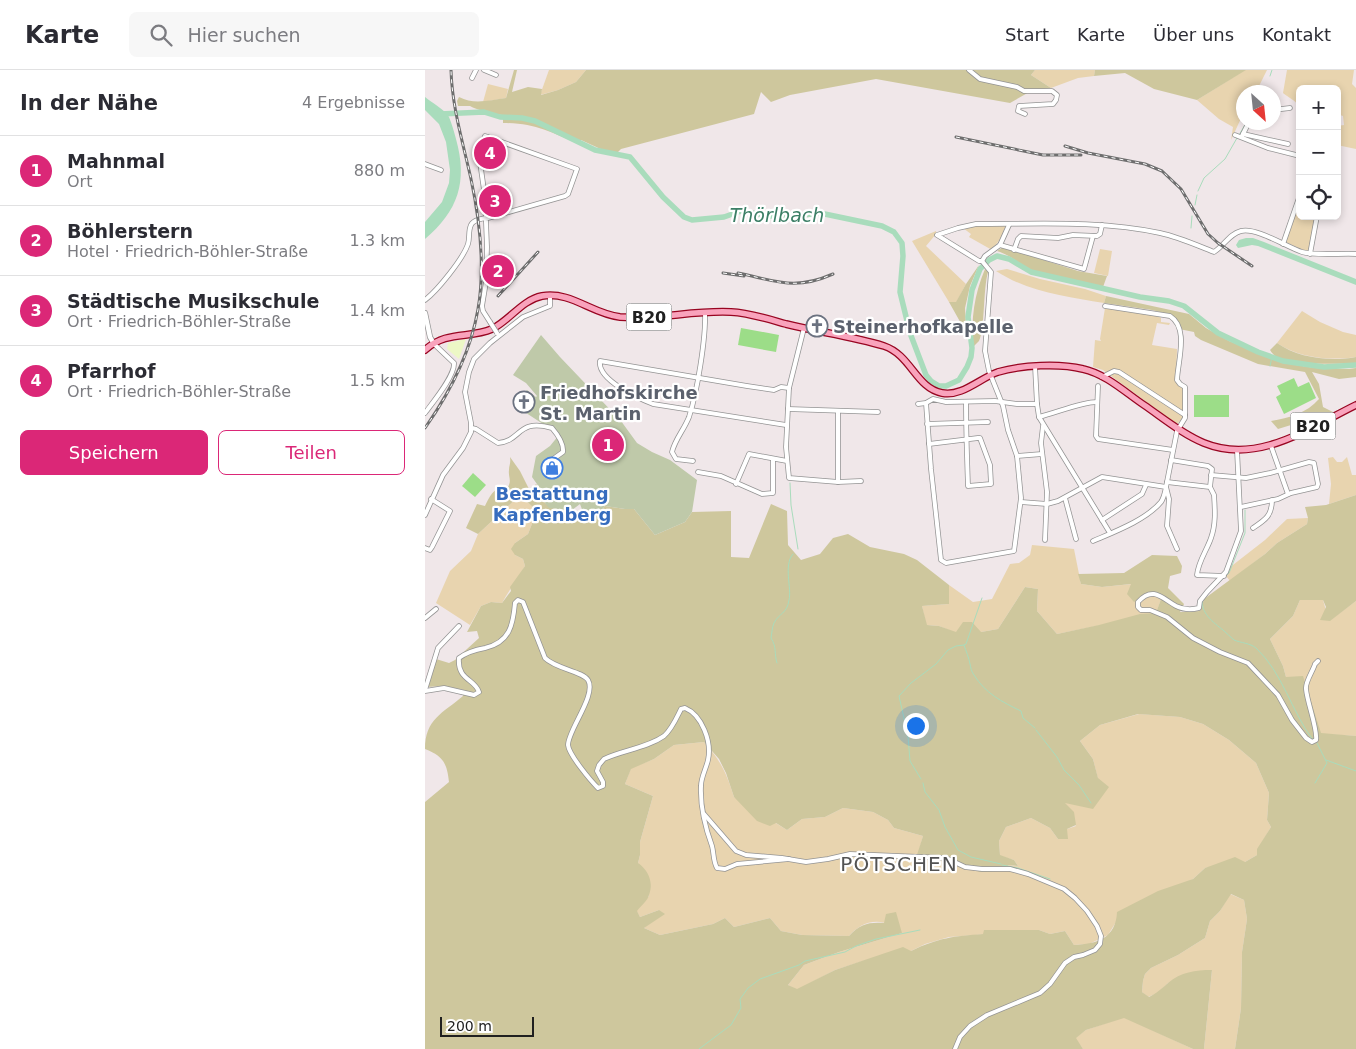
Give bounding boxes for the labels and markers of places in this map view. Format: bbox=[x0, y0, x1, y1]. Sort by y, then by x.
pin: 4 bbox=[474, 134, 506, 172]
pin: 3 bbox=[479, 182, 511, 220]
pin: 2 bbox=[482, 252, 514, 290]
church icon: Steinerhofkapelle bbox=[805, 314, 829, 338]
place label: Steinerhofkapelle bbox=[833, 316, 1014, 337]
place label: Friedhofskirche St. Martin bbox=[540, 382, 698, 424]
church icon: Friedhofskirche St. Martin bbox=[512, 390, 536, 414]
pin: 1 bbox=[592, 426, 624, 464]
shop icon: Bestattung Kapfenberg bbox=[540, 456, 564, 480]
place label: Bestattung Kapfenberg bbox=[493, 483, 611, 525]

